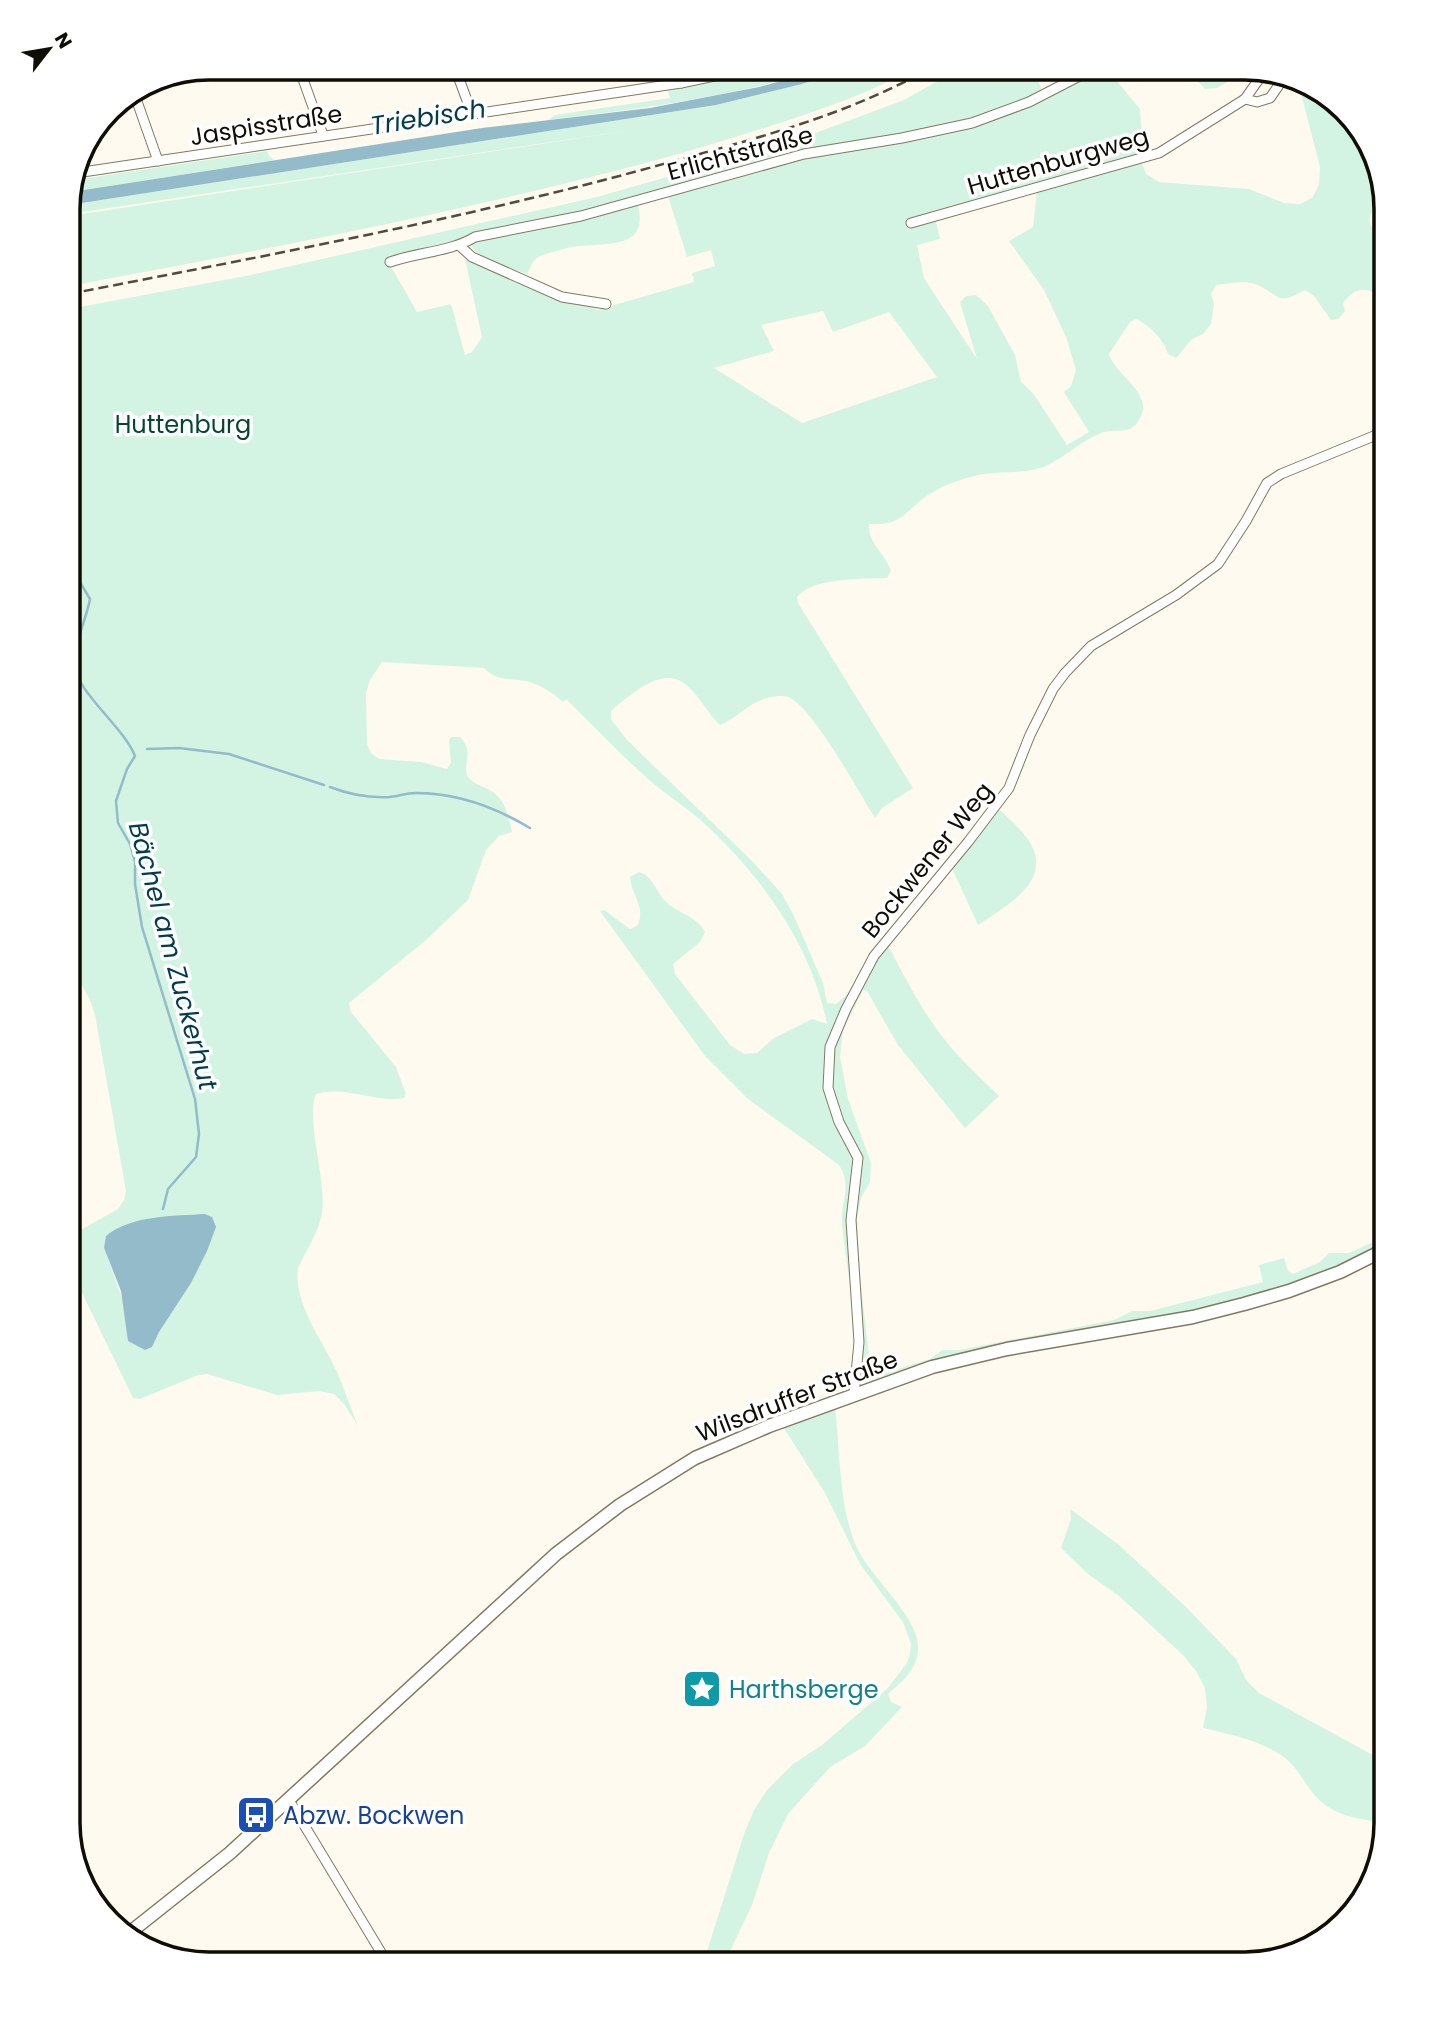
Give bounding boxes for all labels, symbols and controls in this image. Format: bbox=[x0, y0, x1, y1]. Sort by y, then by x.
north arrow bbox=[14, 14, 84, 84]
text: N bbox=[48, 27, 78, 54]
water label: Triebisch bbox=[368, 90, 488, 144]
street label: Jaspisstraße bbox=[187, 97, 345, 153]
street label: Erlichtstraße bbox=[664, 118, 816, 188]
street label: Huttenburgweg bbox=[963, 119, 1153, 203]
park label: Huttenburg bbox=[115, 408, 251, 441]
street label: Bockwener Weg bbox=[854, 775, 1000, 945]
water label: Bächel am Zuckerhut bbox=[120, 818, 226, 1095]
street label: Wilsdruffer Straße bbox=[691, 1342, 903, 1450]
place icon: Harthsberge bbox=[681, 1668, 723, 1710]
place label: Harthsberge bbox=[729, 1673, 879, 1706]
bus stop icon: Abzw. Bockwen bbox=[235, 1794, 277, 1836]
place label: Abzw. Bockwen bbox=[283, 1799, 464, 1832]

